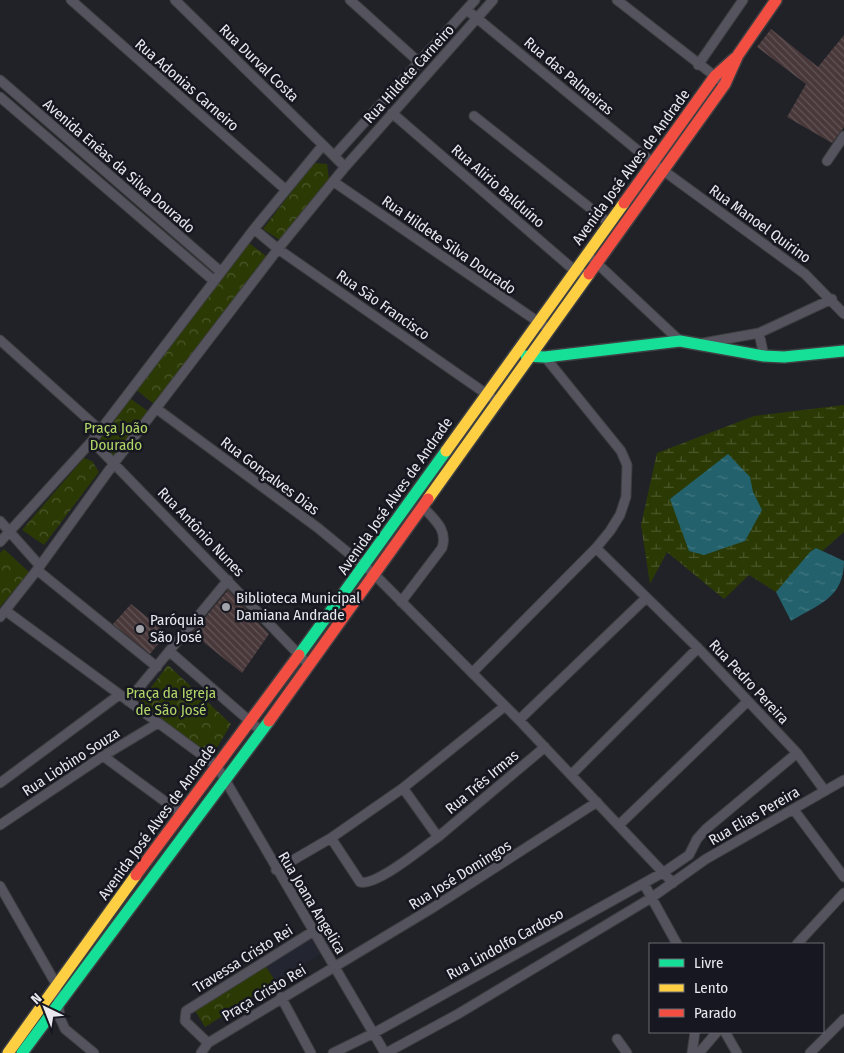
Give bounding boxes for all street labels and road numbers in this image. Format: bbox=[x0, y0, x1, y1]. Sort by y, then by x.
street label: Rua Durval Costa bbox=[215, 21, 303, 105]
street label: Rua Hildete Carneiro bbox=[360, 21, 458, 127]
street label: Rua das Palmeiras bbox=[521, 33, 617, 119]
street label: Rua Adonias Carneiro bbox=[131, 35, 243, 135]
street label: Avenida José Alves de Andrade bbox=[568, 86, 694, 248]
street label: Avenida Enéas da Silva Dourado bbox=[39, 95, 199, 237]
street label: Rua Alirio Balduíno bbox=[448, 141, 548, 231]
street label: Rua Manoel Quirino bbox=[706, 181, 815, 267]
street label: Rua Hildete Silva Dourado bbox=[378, 192, 520, 298]
street label: Rua São Francisco bbox=[333, 266, 433, 344]
street label: Avenida José Alves de Andrade bbox=[334, 414, 456, 578]
street label: Rua Gonçalves Dias bbox=[217, 433, 323, 519]
street label: Rua Antônio Nunes bbox=[154, 484, 248, 580]
street label: Rua Pedro Pereira bbox=[705, 636, 793, 728]
street label: Rua Liobino Souza bbox=[19, 724, 123, 800]
street label: Avenida José Alves de Andrade bbox=[94, 741, 220, 903]
street label: Rua Três Irmas bbox=[442, 746, 522, 818]
street label: Rua Elias Pereira bbox=[705, 783, 803, 849]
street label: Rua José Domingos bbox=[406, 836, 514, 914]
street label: Rua Joana Angelica bbox=[274, 849, 350, 957]
street label: Rua Lindolfo Cardoso bbox=[443, 904, 567, 984]
street label: Travessa Cristo Rei bbox=[190, 921, 296, 997]
street label: Praça Cristo Rei bbox=[219, 961, 309, 1025]

